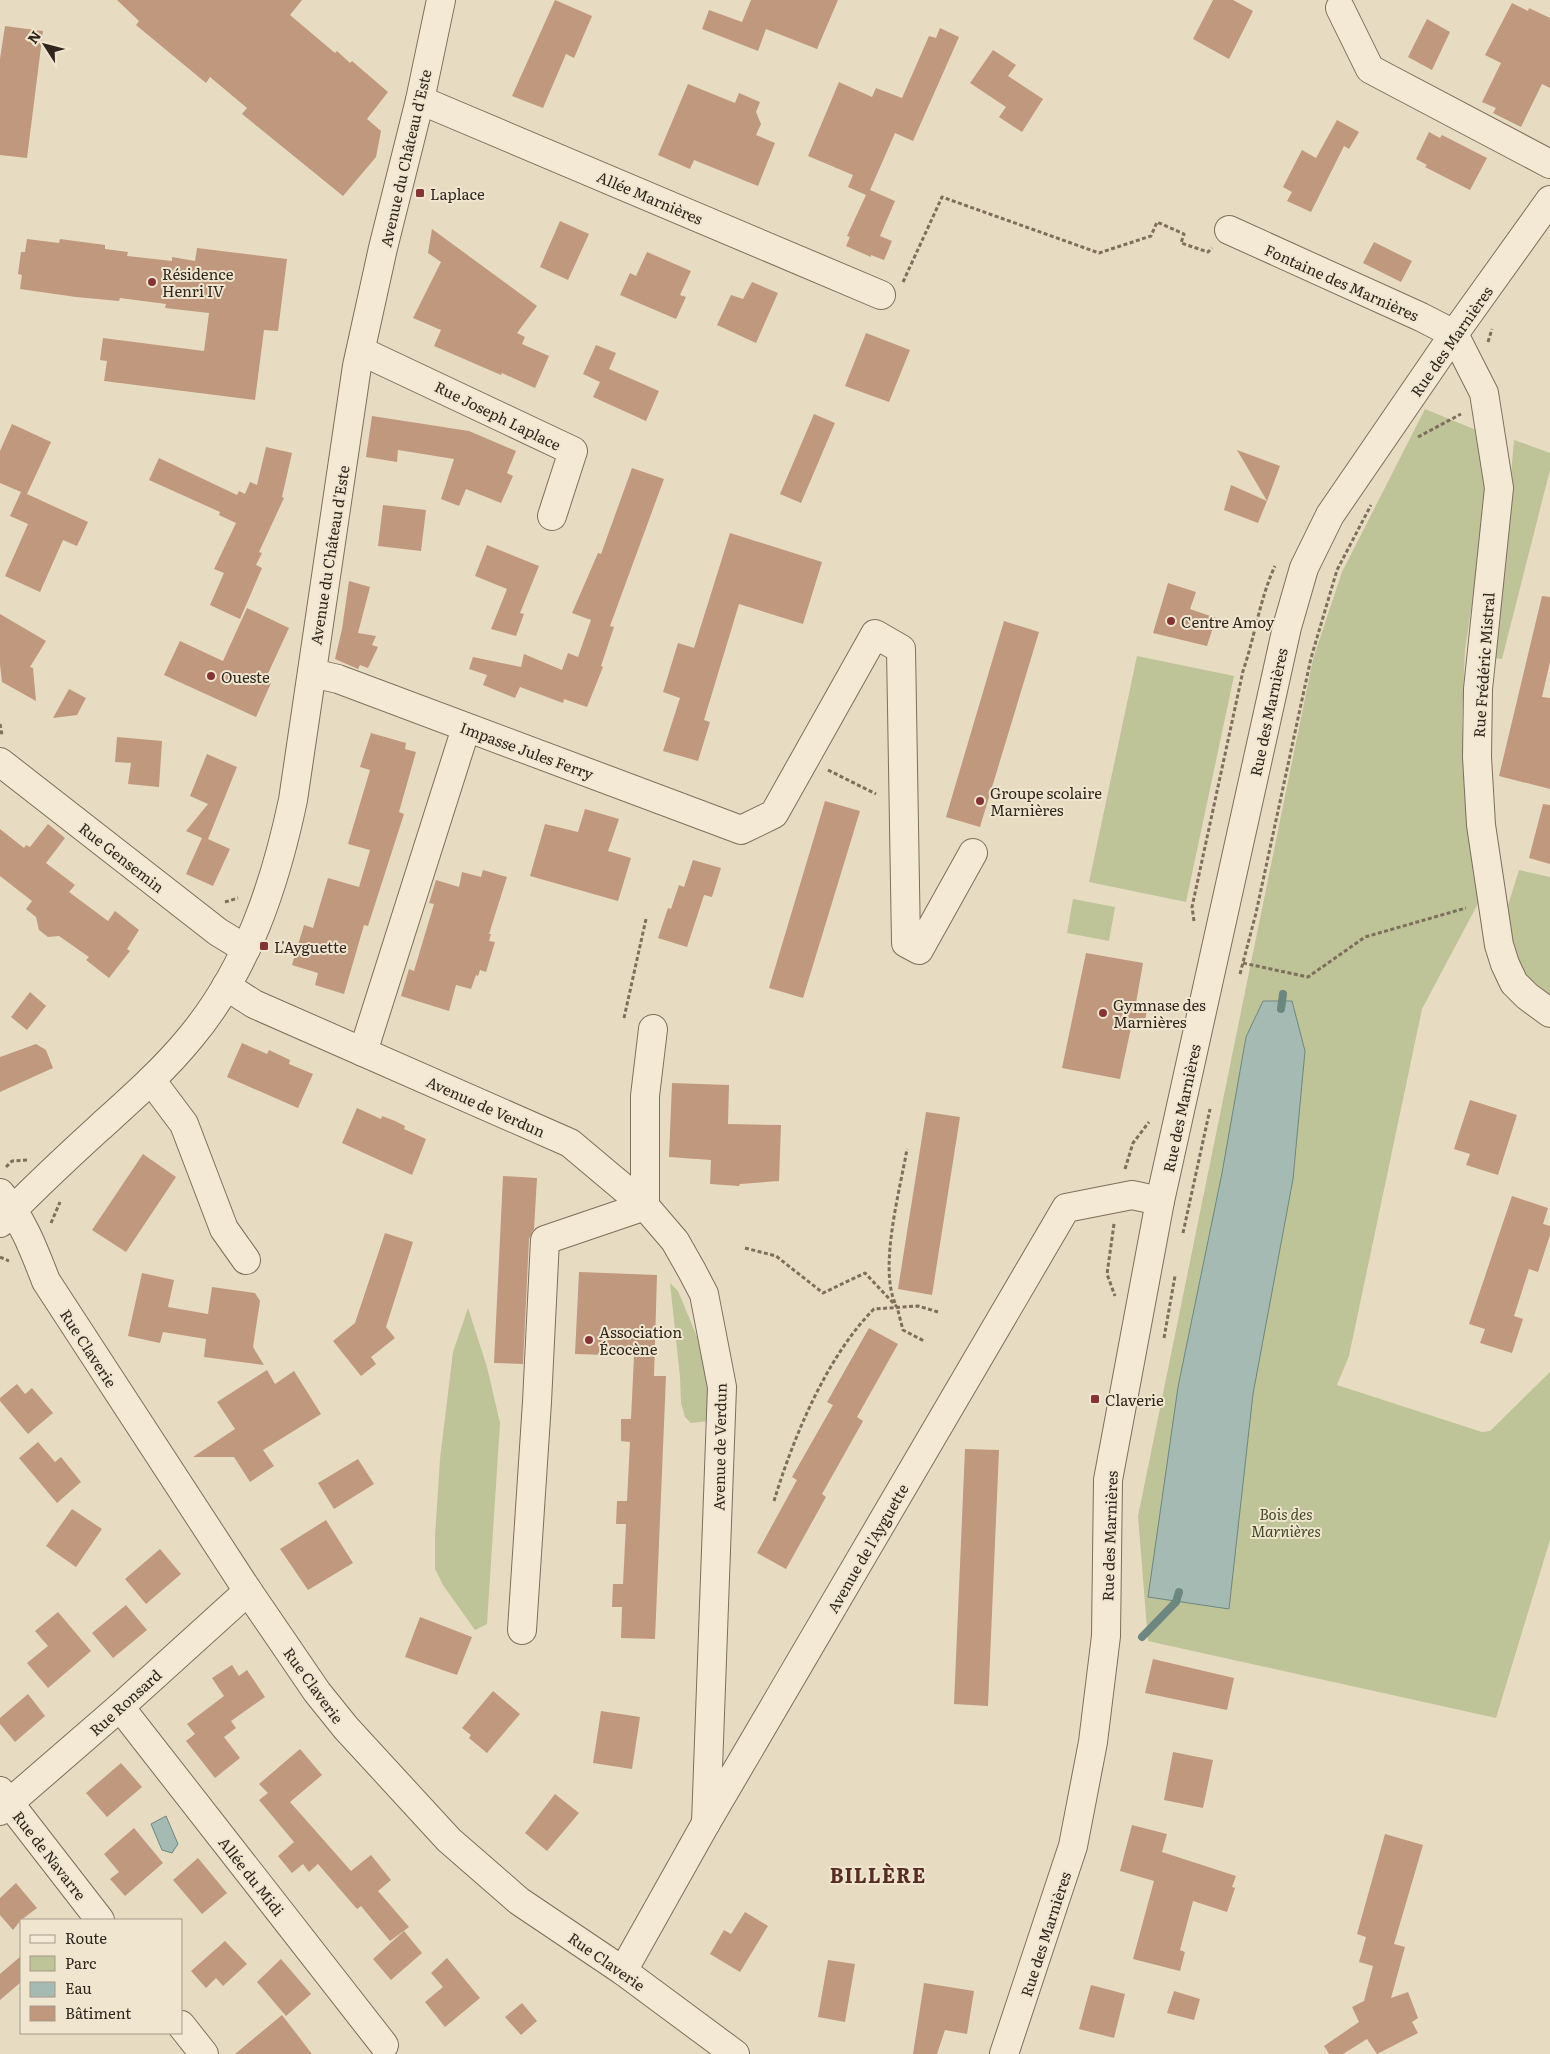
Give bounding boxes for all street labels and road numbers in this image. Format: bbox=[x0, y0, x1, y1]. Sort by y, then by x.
street label: Avenue du Château d'Este bbox=[373, 67, 437, 249]
street label: Allée Marnières bbox=[593, 164, 707, 230]
street label: Fontaine des Marnières bbox=[1261, 238, 1423, 326]
street label: Rue des Marnières bbox=[1404, 281, 1498, 401]
street label: Rue Joseph Laplace bbox=[431, 374, 565, 456]
street label: Avenue du Château d'Este bbox=[303, 463, 355, 647]
street label: Rue Frédéric Mistral bbox=[1466, 591, 1500, 739]
street label: Rue des Marnières bbox=[1243, 646, 1293, 778]
street label: Impasse Jules Ferry bbox=[457, 715, 597, 785]
street label: Rue Gensemin bbox=[74, 816, 170, 898]
street label: Rue des Marnières bbox=[1156, 1042, 1206, 1174]
street label: Avenue de Verdun bbox=[423, 1069, 549, 1143]
street label: Rue Claverie bbox=[55, 1304, 123, 1392]
street label: Avenue de Verdun bbox=[706, 1383, 732, 1511]
street label: Rue des Marnières bbox=[1095, 1470, 1123, 1602]
street label: Avenue de l'Ayguette bbox=[821, 1479, 914, 1617]
street label: Rue Claverie bbox=[278, 1642, 350, 1728]
street label: Rue Ronsard bbox=[84, 1663, 166, 1741]
street label: Rue de Navarre bbox=[8, 1805, 92, 1905]
street label: Allée du Midi bbox=[214, 1831, 290, 1921]
street label: Rue des Marnières bbox=[1014, 1868, 1076, 2000]
street label: Rue Claverie bbox=[564, 1926, 650, 1996]

